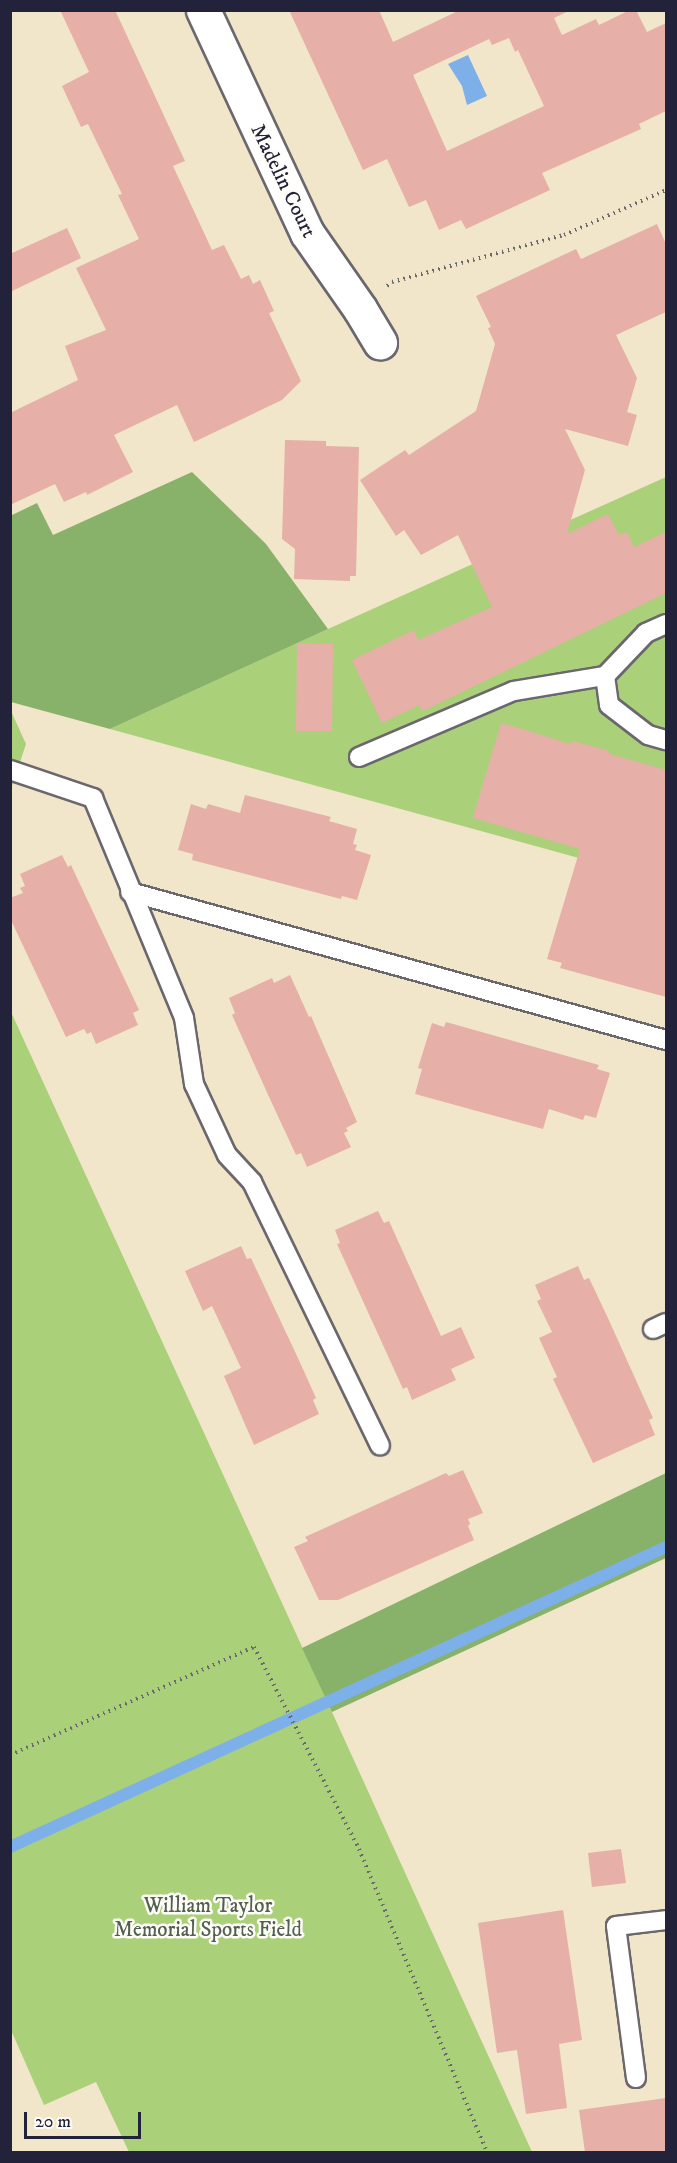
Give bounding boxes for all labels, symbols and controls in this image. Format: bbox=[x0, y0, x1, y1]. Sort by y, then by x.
street label: Madelin Court bbox=[245, 120, 321, 242]
park label: William Taylor Memorial Sports Field bbox=[114, 1893, 302, 1943]
scale bar bbox=[27, 2100, 144, 2138]
text: 20 m bbox=[35, 2111, 71, 2133]

